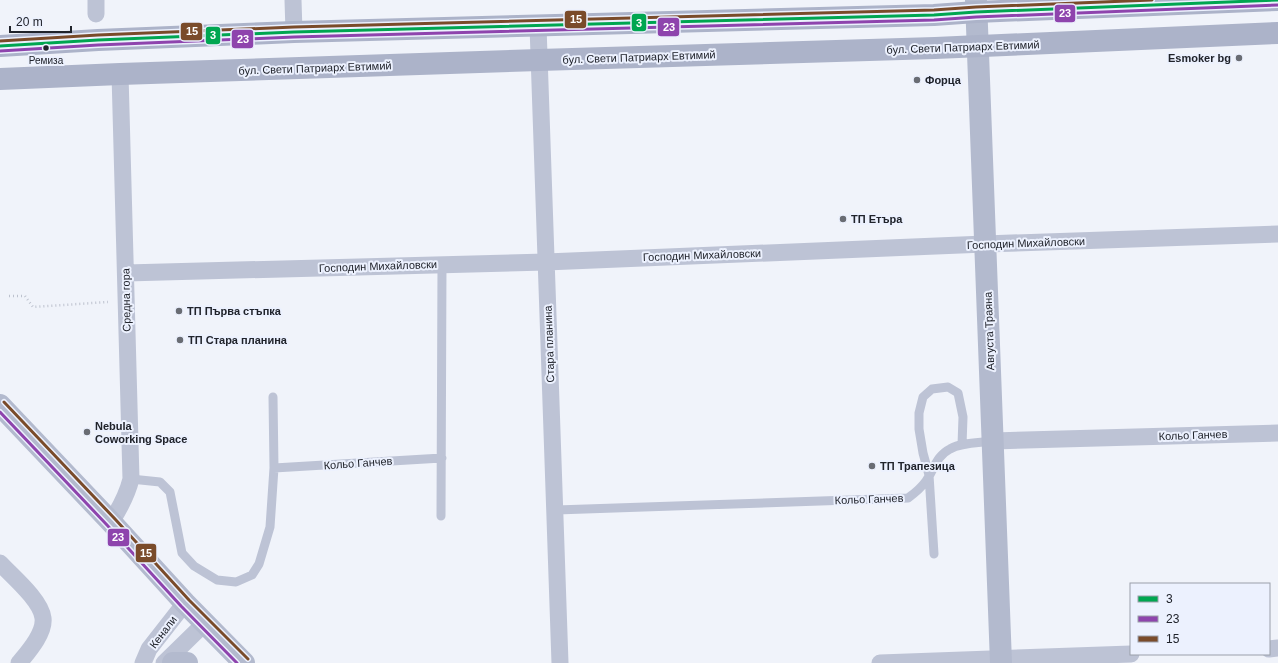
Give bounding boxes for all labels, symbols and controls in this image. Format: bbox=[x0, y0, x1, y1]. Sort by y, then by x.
line badge: 23 bbox=[1054, 4, 1076, 23]
text: 23 bbox=[1059, 7, 1071, 19]
scale bar bbox=[10, 8, 71, 34]
line badge: 15 bbox=[564, 10, 587, 29]
text: 15 bbox=[570, 13, 582, 25]
line badge: 3 bbox=[631, 13, 647, 32]
text: 20 m bbox=[16, 15, 43, 29]
text: 3 bbox=[636, 17, 642, 29]
line badge: 23 bbox=[657, 17, 680, 37]
text: 23 bbox=[663, 21, 675, 33]
line badge: 15 bbox=[180, 22, 203, 41]
text: 15 bbox=[186, 25, 198, 37]
line badge: 3 bbox=[205, 26, 221, 45]
text: 3 bbox=[210, 29, 216, 41]
line badge: 23 bbox=[231, 29, 254, 49]
text: 23 bbox=[237, 33, 249, 45]
street label: бул. Свети Патриарх Евтимий bbox=[886, 38, 1040, 56]
marker: Ремиза bbox=[41, 43, 51, 53]
street label: бул. Свети Патриарх Евтимий bbox=[562, 48, 716, 66]
place label: Esmoker bg bbox=[1168, 52, 1231, 64]
marker: Esmoker bg bbox=[1234, 53, 1244, 63]
place label: Ремиза bbox=[29, 55, 64, 66]
street label: бул. Свети Патриарх Евтимий bbox=[238, 59, 392, 77]
place label: Форца bbox=[925, 74, 962, 86]
marker: Форца bbox=[912, 75, 922, 85]
place label: ТП Етъра bbox=[851, 213, 903, 225]
marker: ТП Етъра bbox=[838, 214, 848, 224]
street label: Господин Михайловски bbox=[967, 235, 1085, 251]
street label: Господин Михайловски bbox=[643, 247, 761, 263]
street label: Господин Михайловски bbox=[319, 258, 437, 274]
street label: Средна гора bbox=[119, 267, 133, 332]
street label: Августа Траяна bbox=[982, 291, 996, 371]
street label: Стара планина bbox=[542, 304, 556, 383]
place label: ТП Първа стъпка bbox=[187, 305, 282, 317]
marker: ТП Първа стъпка bbox=[174, 306, 184, 316]
place label: ТП Стара планина bbox=[188, 334, 288, 346]
marker: ТП Стара планина bbox=[175, 335, 185, 345]
place label: Nebula Coworking Space bbox=[95, 420, 187, 445]
marker: Nebula Coworking Space bbox=[82, 427, 92, 437]
street label: Кольо Ганчев bbox=[1158, 428, 1228, 442]
street label: Кольо Ганчев bbox=[323, 455, 393, 471]
place label: ТП Трапезица bbox=[880, 460, 956, 472]
marker: ТП Трапезица bbox=[867, 461, 877, 471]
street label: Кольо Ганчев bbox=[834, 492, 904, 506]
line badge: 23 bbox=[107, 528, 130, 547]
text: 23 bbox=[112, 531, 124, 543]
line badge: 15 bbox=[135, 543, 157, 563]
text: 15 bbox=[140, 547, 152, 559]
legend bbox=[1130, 583, 1270, 655]
text: 3 bbox=[1166, 592, 1173, 606]
text: 23 bbox=[1166, 612, 1180, 626]
street label: Кенали bbox=[147, 614, 179, 650]
text: 15 bbox=[1166, 632, 1180, 646]

